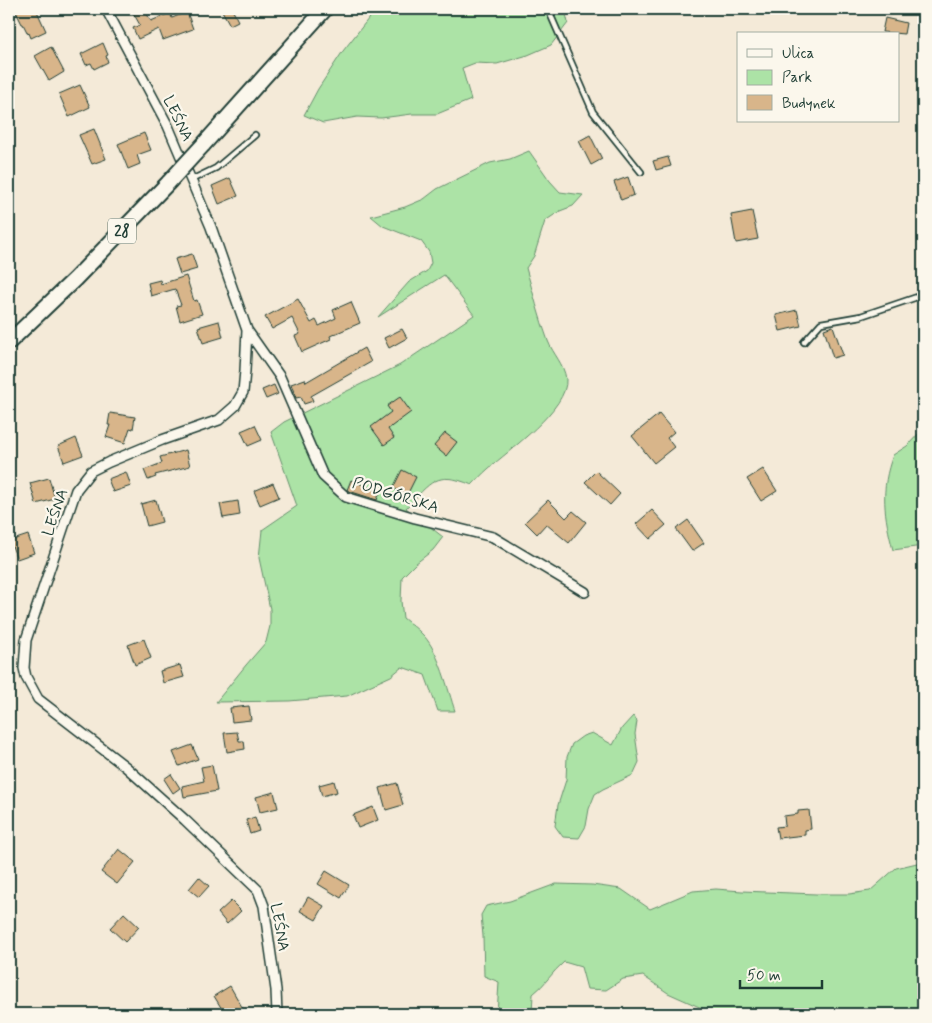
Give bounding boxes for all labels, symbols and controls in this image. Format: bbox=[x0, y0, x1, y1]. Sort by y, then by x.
legend bbox=[737, 32, 900, 122]
text: Ulica bbox=[782, 44, 815, 64]
text: Park bbox=[782, 68, 812, 88]
street label: LEŚNA bbox=[158, 92, 198, 145]
text: Budynek bbox=[782, 94, 836, 114]
road number: 28 bbox=[108, 218, 136, 244]
street label: PODGÓRSKA bbox=[350, 472, 441, 519]
street label: LEŚNA bbox=[38, 486, 73, 539]
street label: LEŚNA bbox=[265, 901, 294, 953]
scale bar bbox=[740, 958, 822, 990]
text: 50 m bbox=[747, 966, 781, 986]

